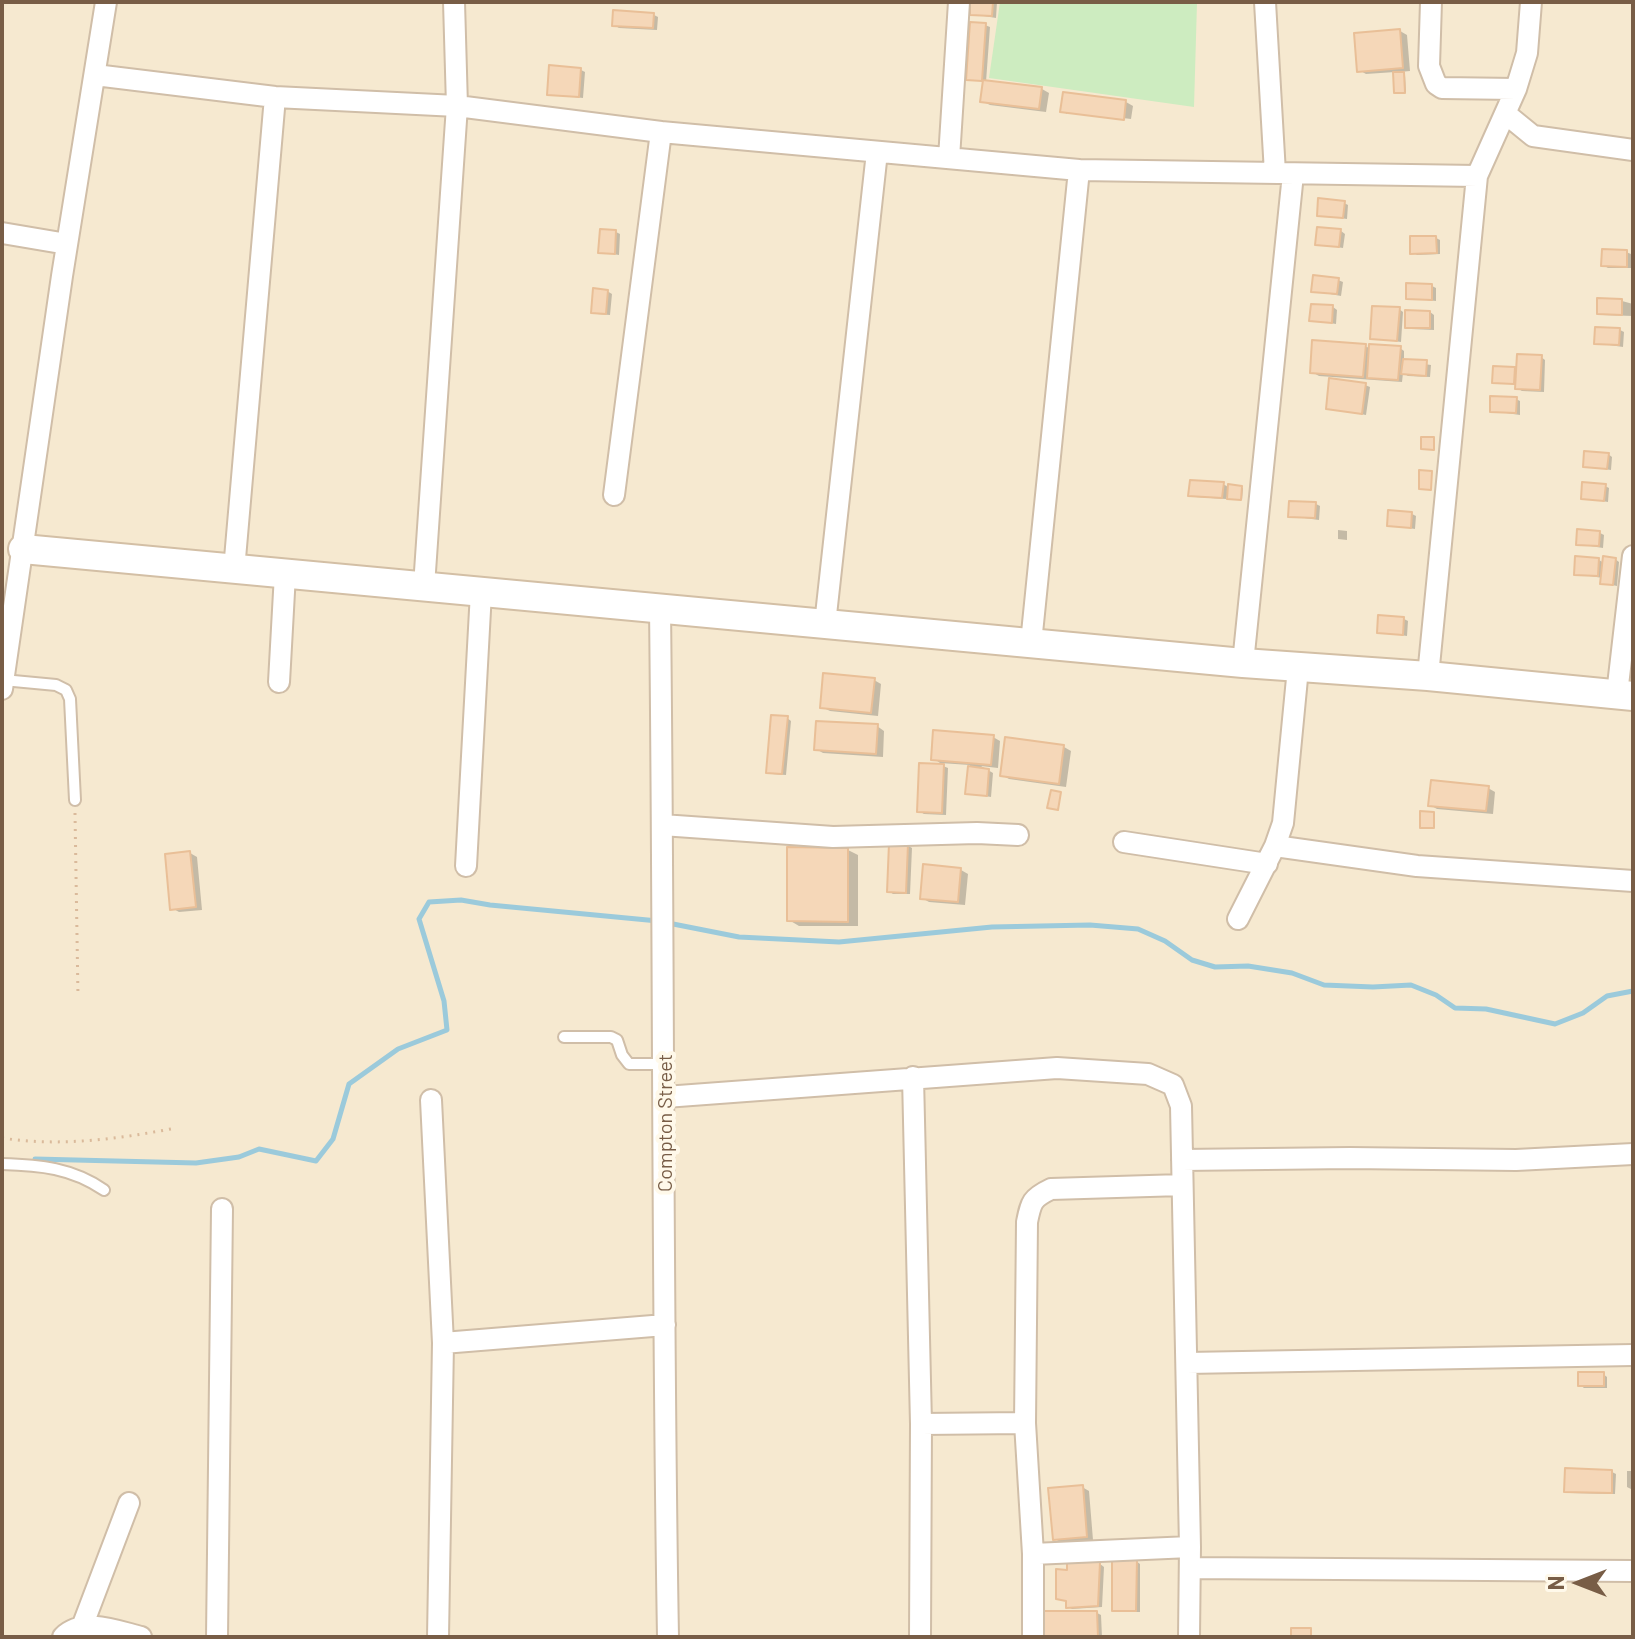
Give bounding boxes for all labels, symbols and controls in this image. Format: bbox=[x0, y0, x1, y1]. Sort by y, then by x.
street label: Compton Street bbox=[653, 1054, 677, 1192]
north arrow bbox=[1539, 1543, 1619, 1623]
text: N bbox=[1542, 1576, 1568, 1590]

